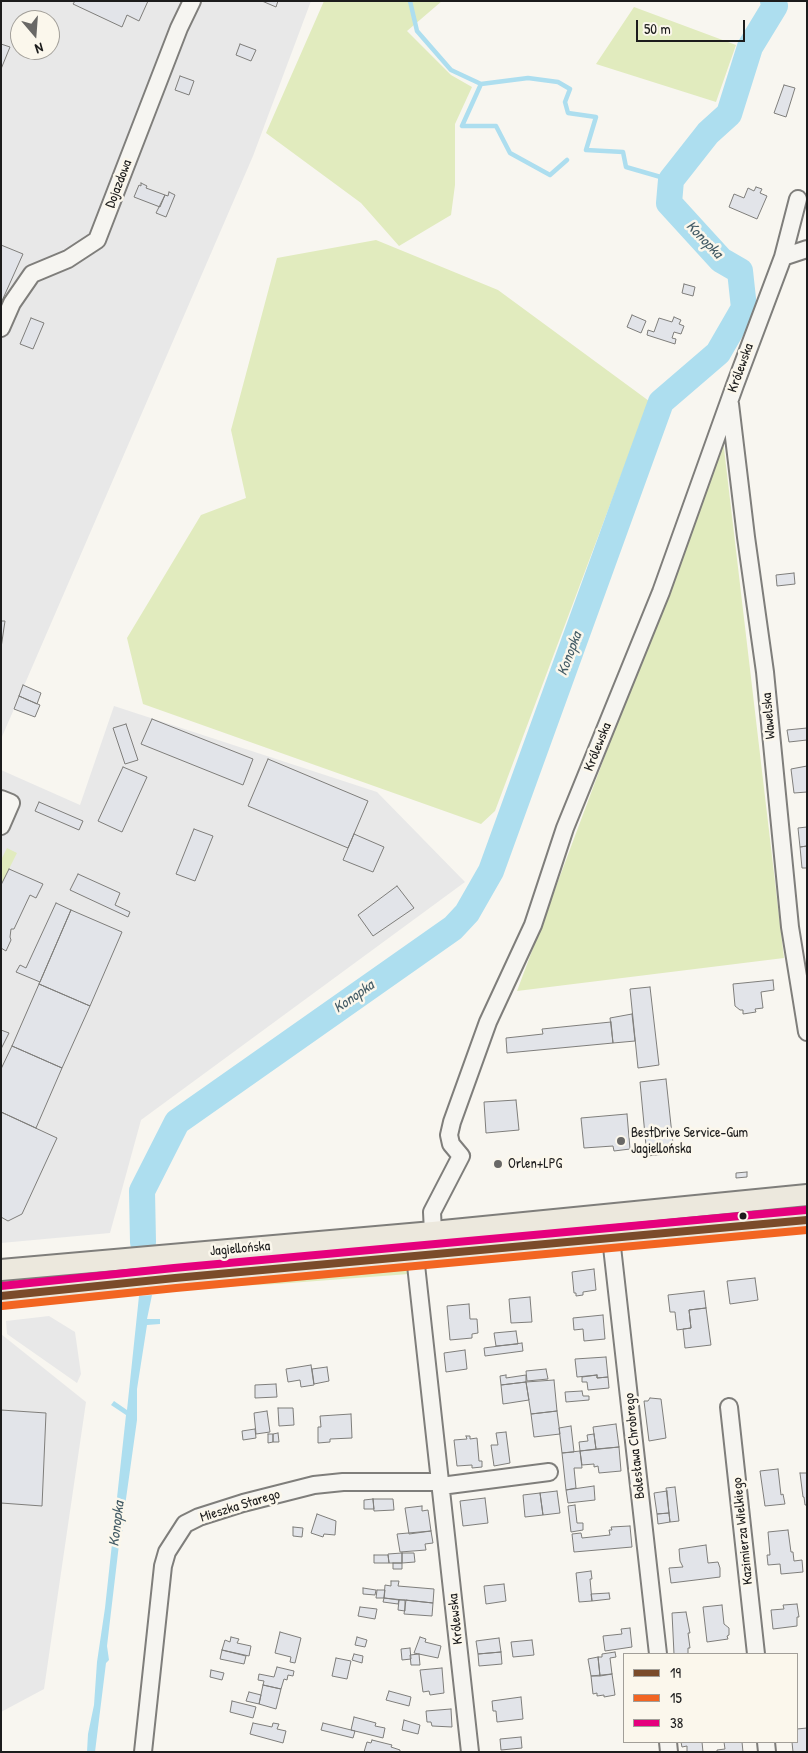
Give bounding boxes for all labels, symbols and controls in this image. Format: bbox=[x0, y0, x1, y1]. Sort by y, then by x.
north arrow bbox=[10, 10, 60, 60]
scale bar bbox=[638, 10, 747, 42]
text: 50 m bbox=[644, 18, 671, 39]
text: N bbox=[33, 39, 46, 59]
street label: Dojazdowa bbox=[102, 158, 136, 210]
water label: Konopka bbox=[682, 217, 726, 263]
street label: Królewska bbox=[724, 341, 758, 395]
water label: Konopka bbox=[554, 630, 586, 678]
street label: Wawelska bbox=[759, 692, 779, 740]
street label: Królewska bbox=[581, 720, 615, 774]
water label: Konopka bbox=[330, 977, 378, 1017]
place label: BestDrive Service-Gum Jagiellońska bbox=[631, 1125, 748, 1158]
marker: BestDrive Service-Gum Jagiellońska bbox=[615, 1135, 627, 1147]
place label: Orlen+LPG bbox=[508, 1156, 562, 1172]
marker: Orlen+LPG bbox=[492, 1158, 504, 1170]
unlabelled marker bbox=[738, 1211, 748, 1221]
street label: Jagiellońska bbox=[209, 1238, 271, 1260]
street label: Bolesława Chrobrego bbox=[621, 1392, 649, 1500]
street label: Kazimierza Wielkiego bbox=[729, 1477, 757, 1585]
street label: Mieszka Starego bbox=[198, 1486, 282, 1526]
water label: Konopka bbox=[105, 1500, 129, 1548]
street label: Królewska bbox=[445, 1593, 467, 1645]
legend bbox=[623, 1653, 798, 1743]
text: 19 bbox=[670, 1662, 681, 1683]
text: 15 bbox=[670, 1687, 682, 1708]
text: 38 bbox=[670, 1712, 683, 1733]

